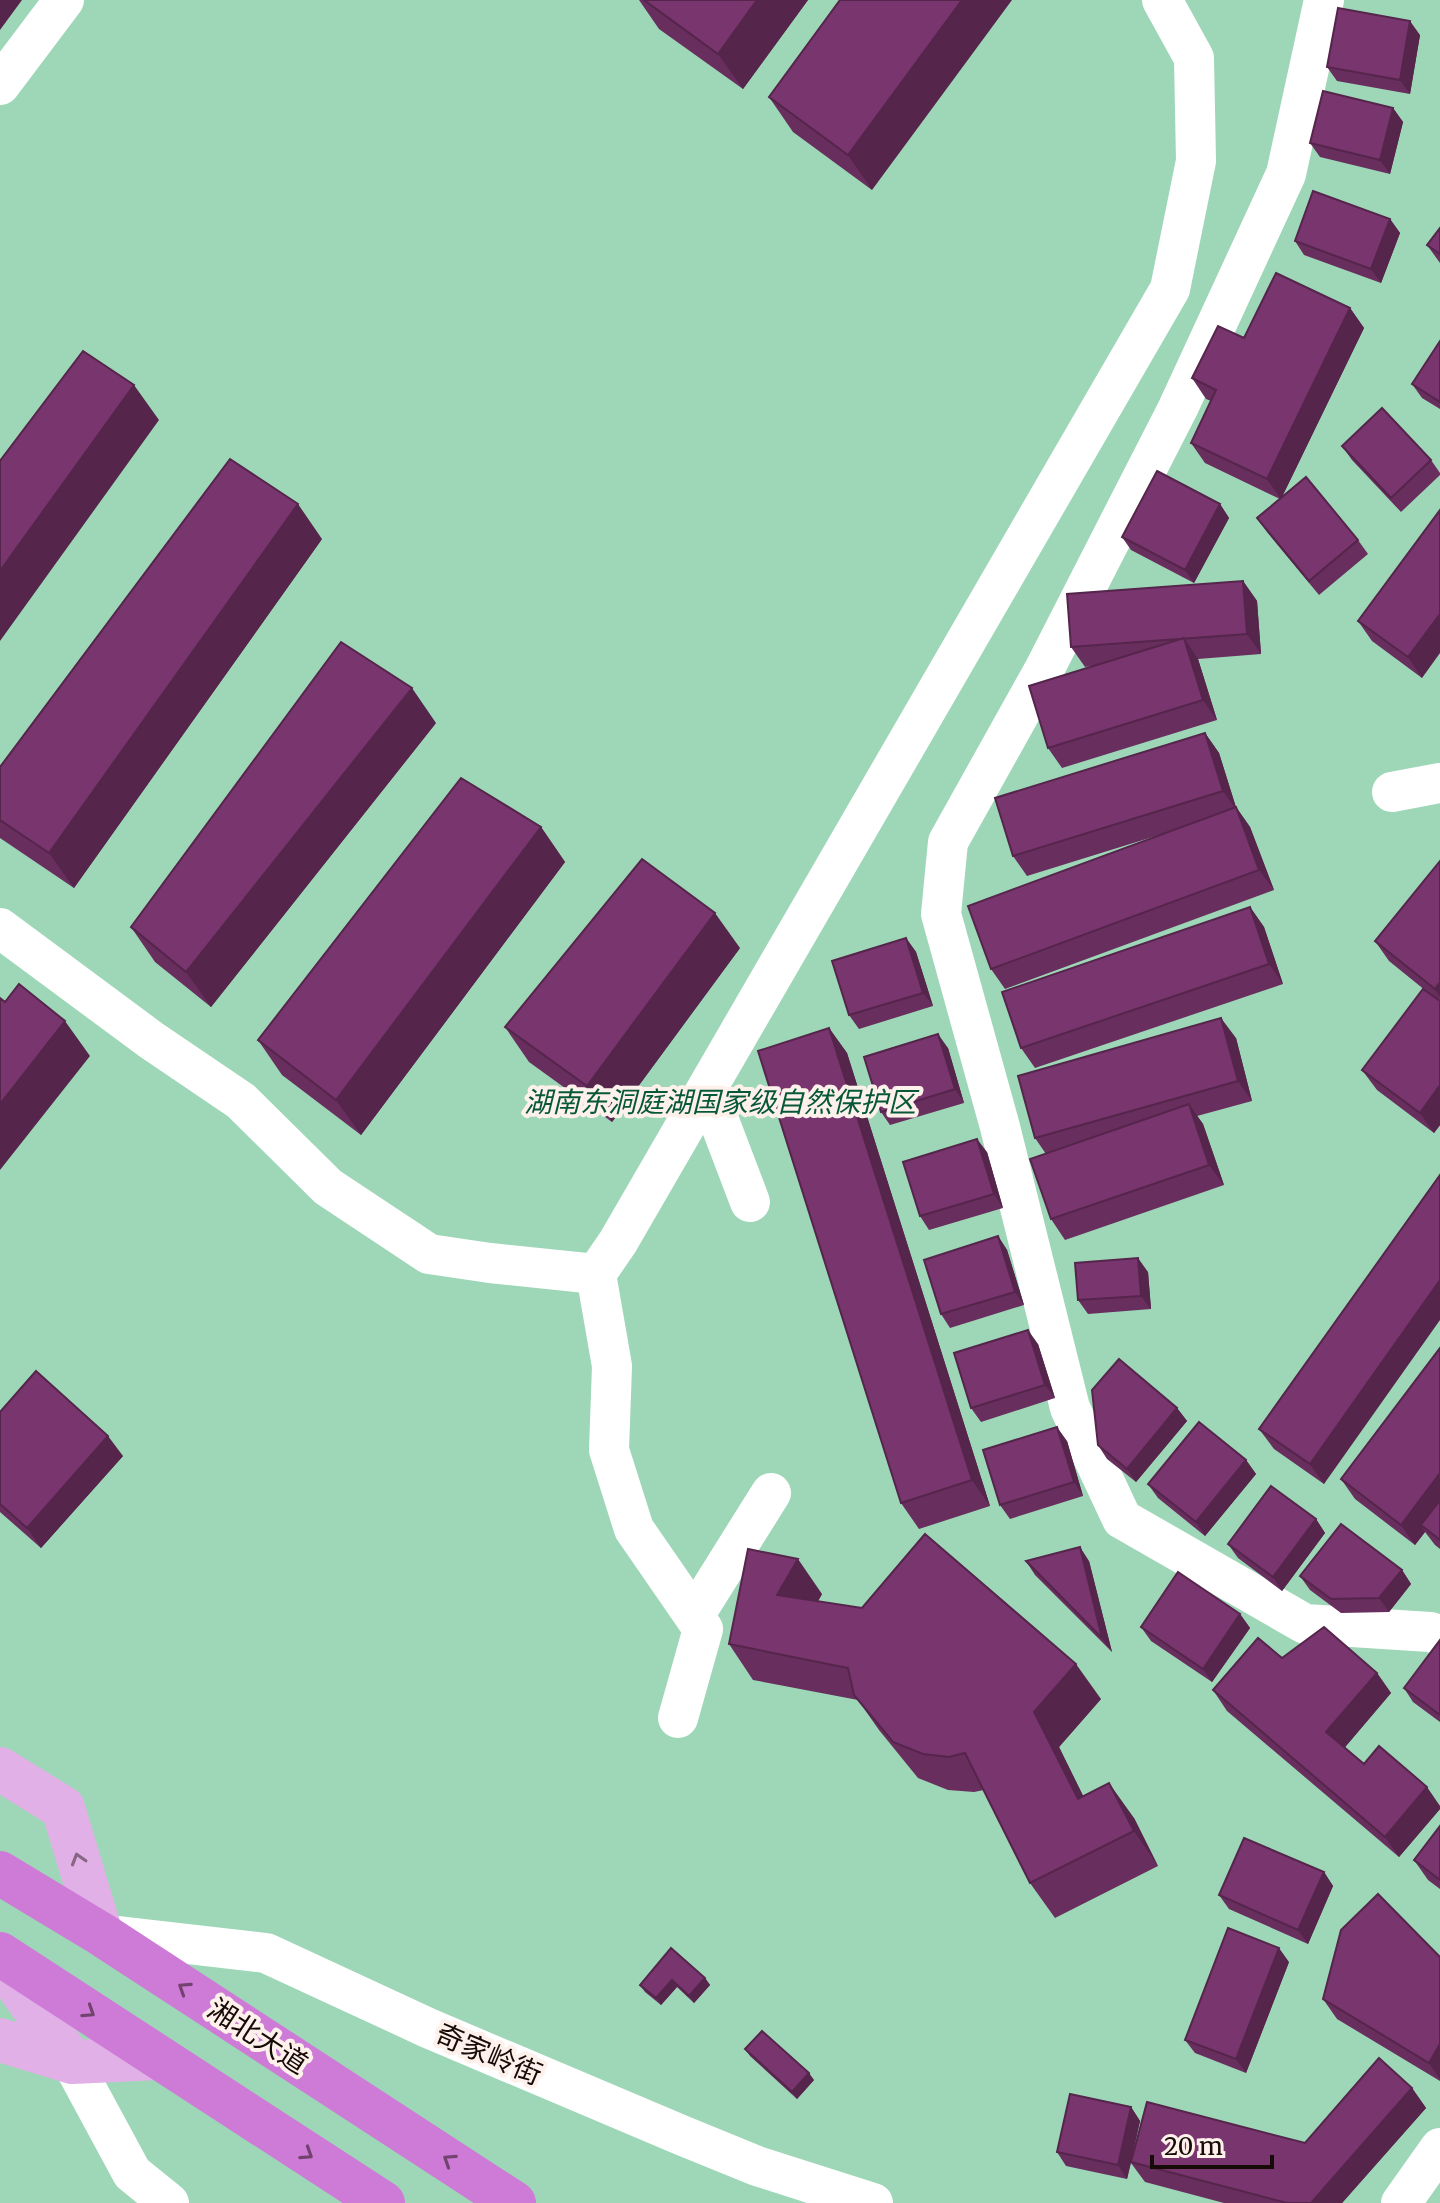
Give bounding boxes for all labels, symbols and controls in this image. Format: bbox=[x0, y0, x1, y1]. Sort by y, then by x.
park label: 湖南东洞庭湖国家级自然保护区 bbox=[524, 1084, 920, 1120]
one-way arrow bbox=[71, 1853, 87, 1867]
one-way arrow bbox=[178, 1983, 193, 1998]
street label: 湘北大道 bbox=[201, 1990, 315, 2082]
one-way arrow bbox=[80, 2003, 95, 2018]
street label: 奇家岭街 bbox=[430, 2016, 548, 2092]
scale bar bbox=[1152, 2119, 1272, 2169]
text: 20 m bbox=[1164, 2131, 1223, 2162]
one-way arrow bbox=[298, 2144, 313, 2159]
one-way arrow bbox=[443, 2155, 458, 2170]

